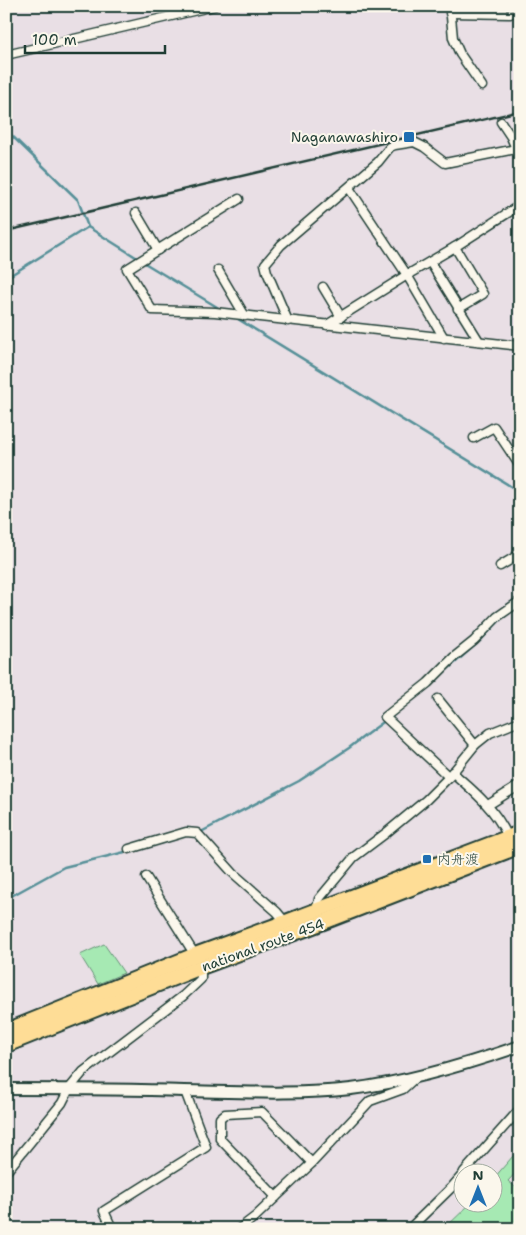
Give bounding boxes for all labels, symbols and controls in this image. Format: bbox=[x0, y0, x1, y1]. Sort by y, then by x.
scale bar bbox=[25, 22, 165, 54]
text: 100 m bbox=[32, 30, 77, 50]
place label: Naganawashiro bbox=[291, 128, 398, 146]
marker: Naganawashiro bbox=[402, 130, 416, 144]
place label: 内舟渡 bbox=[437, 850, 479, 868]
marker: 内舟渡 bbox=[421, 853, 433, 865]
street label: national route 454 bbox=[199, 914, 327, 976]
north arrow bbox=[454, 1162, 504, 1212]
text: N bbox=[472, 1166, 484, 1184]

